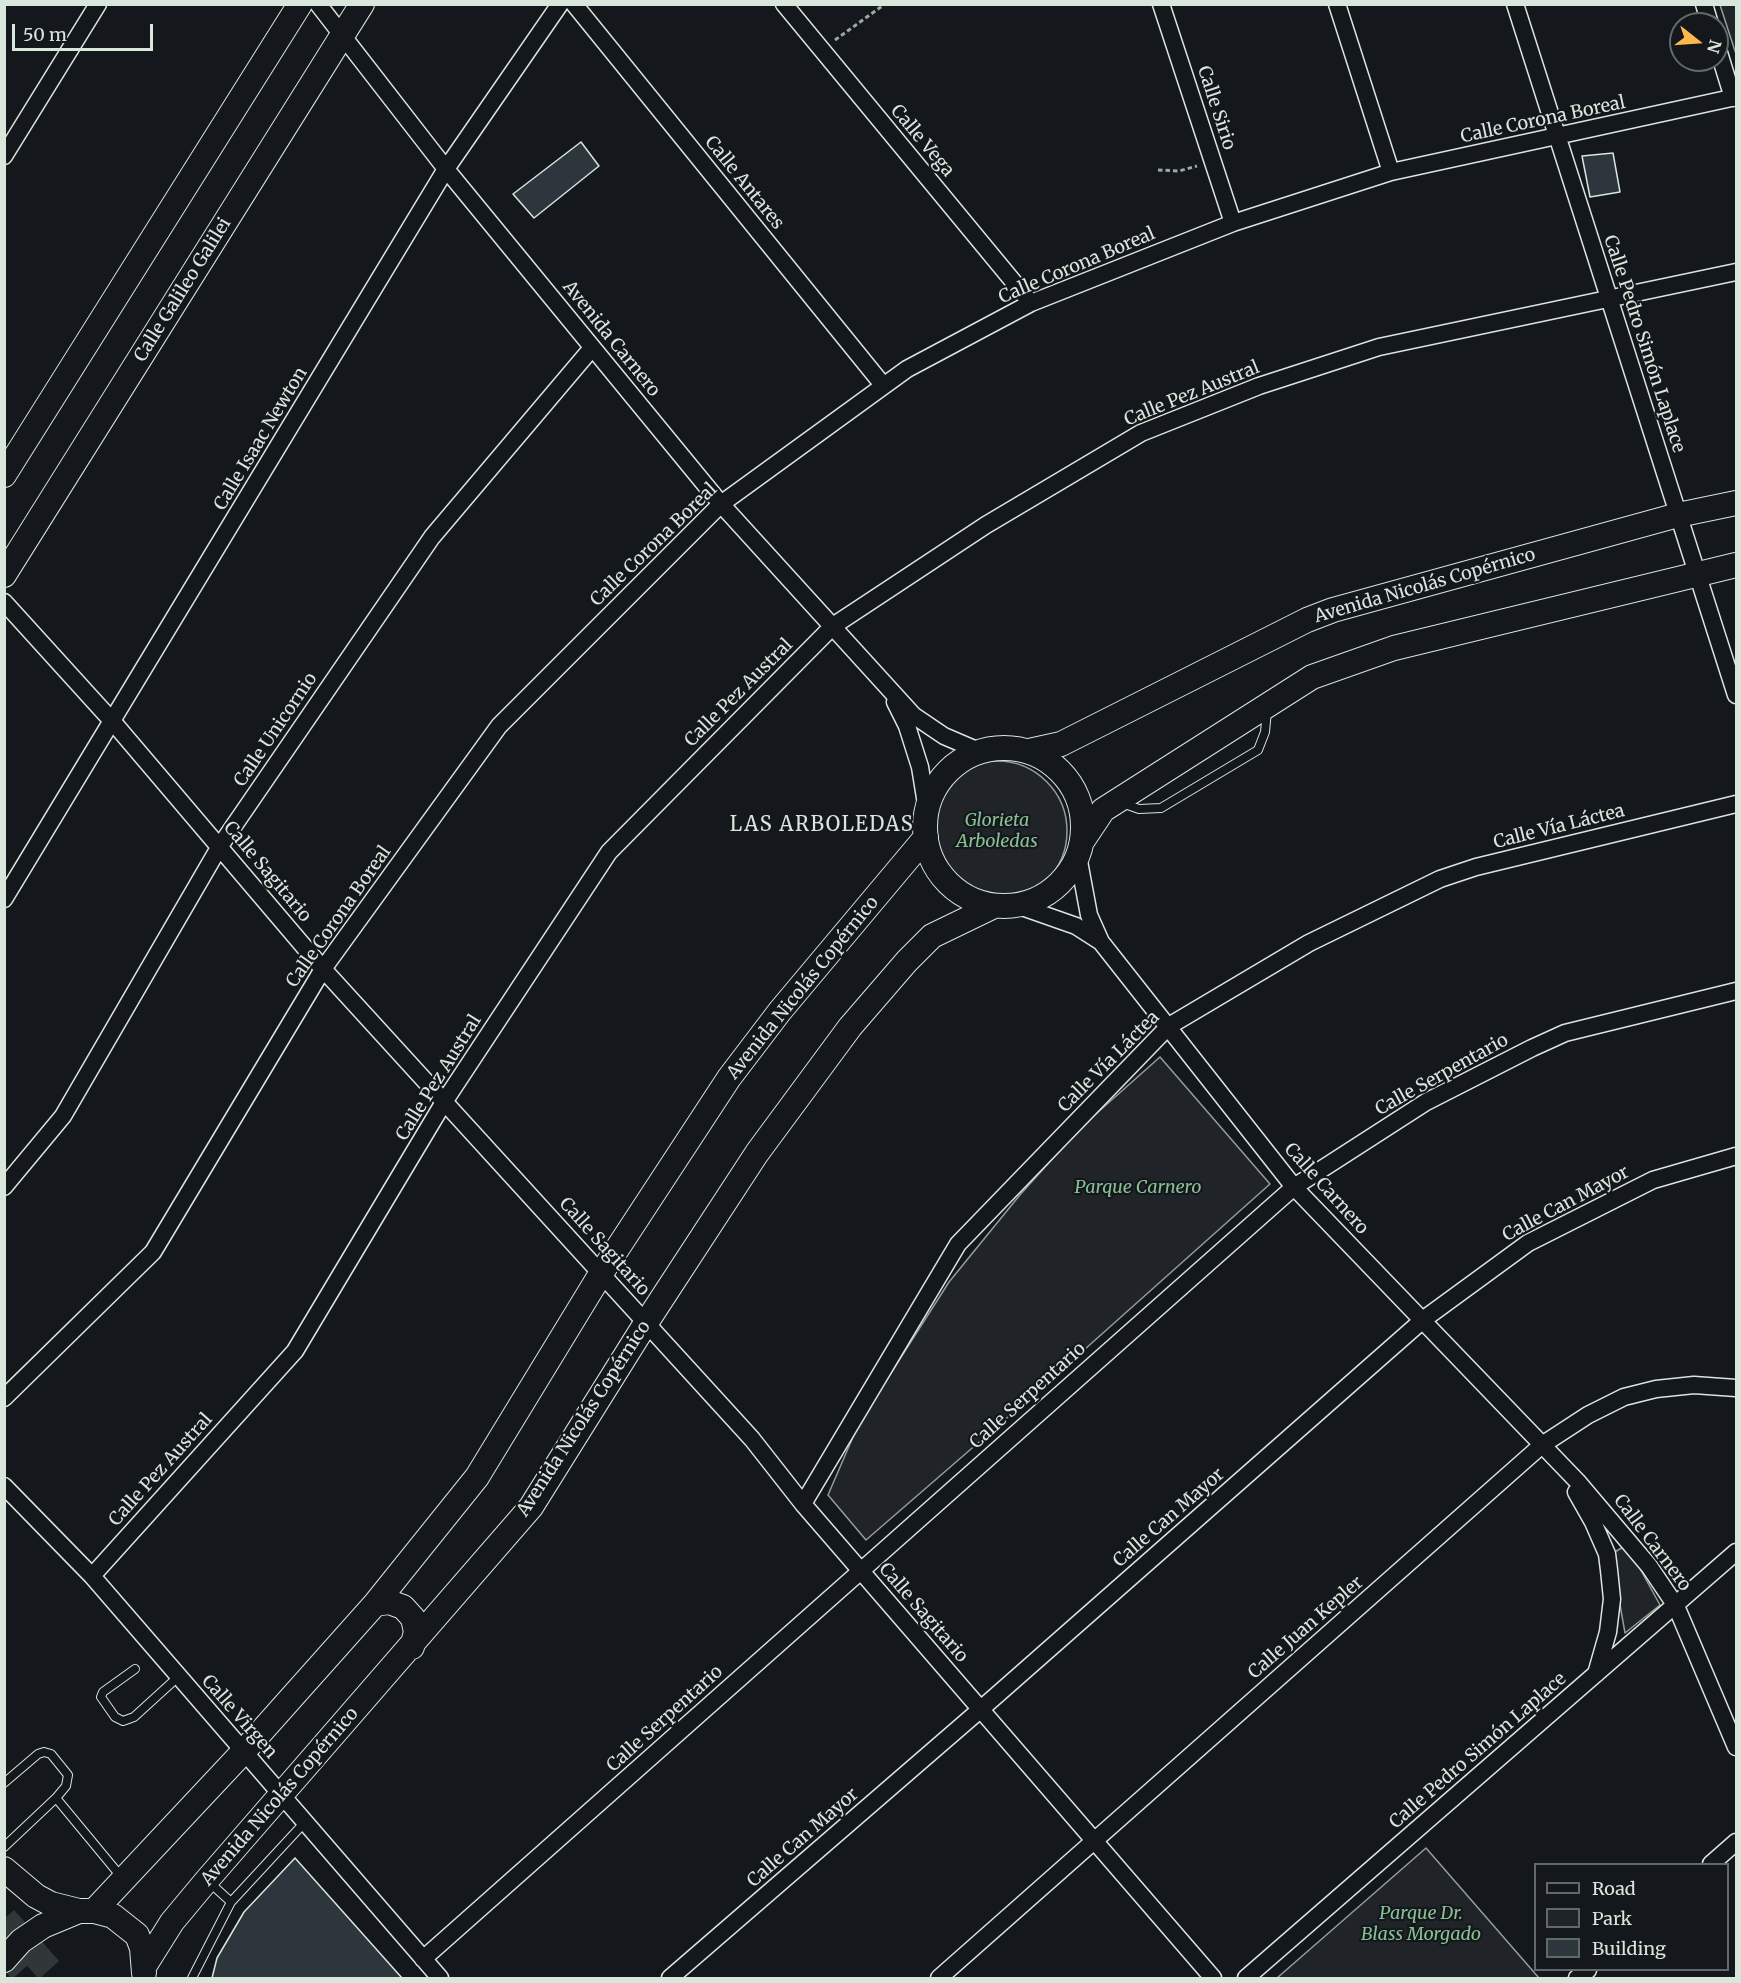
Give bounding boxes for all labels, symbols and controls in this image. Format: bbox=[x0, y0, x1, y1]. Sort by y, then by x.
scale bar bbox=[15, 12, 156, 50]
north arrow bbox=[1669, 12, 1729, 72]
text: 50 m bbox=[23, 23, 67, 46]
text: N bbox=[1703, 38, 1726, 56]
street label: Calle Sirio bbox=[1192, 63, 1240, 153]
street label: Calle Corona Boreal bbox=[1459, 92, 1627, 148]
street label: Calle Vega bbox=[886, 101, 958, 181]
street label: Calle Antares bbox=[700, 132, 788, 234]
street label: Calle Galileo Galilei bbox=[130, 214, 236, 366]
street label: Calle Corona Boreal bbox=[996, 223, 1158, 309]
street label: Calle Pedro Simón Laplace bbox=[1599, 233, 1689, 455]
street label: Avenida Carnero bbox=[558, 277, 664, 401]
street label: Calle Pez Austral bbox=[1121, 357, 1263, 431]
street label: Calle Isaac Newton bbox=[210, 364, 312, 514]
street label: Calle Corona Boreal bbox=[586, 479, 722, 611]
street label: Avenida Nicolás Copérnico bbox=[1312, 544, 1538, 628]
street label: Calle Pez Austral bbox=[680, 634, 798, 752]
street label: Calle Unicornio bbox=[230, 669, 322, 791]
street label: Calle Vía Láctea bbox=[1491, 800, 1627, 854]
park label: Glorieta Arboledas bbox=[956, 810, 1038, 852]
district label: LAS ARBOLEDAS bbox=[730, 813, 914, 837]
street label: Calle Sagitario bbox=[219, 817, 315, 927]
street label: Calle Corona Boreal bbox=[282, 842, 396, 992]
street label: Avenida Nicolás Copérnico bbox=[723, 892, 883, 1084]
street label: Calle Vía Láctea bbox=[1054, 1007, 1164, 1117]
street label: Calle Pez Austral bbox=[392, 1011, 486, 1145]
street label: Calle Serpentario bbox=[1372, 1030, 1512, 1120]
street label: Calle Carnero bbox=[1279, 1139, 1373, 1239]
street label: Calle Can Mayor bbox=[1499, 1162, 1633, 1246]
park label: Parque Carnero bbox=[1074, 1177, 1202, 1199]
street label: Calle Sagitario bbox=[554, 1193, 654, 1301]
street label: Avenida Nicolás Copérnico bbox=[513, 1317, 655, 1521]
street label: Calle Serpentario bbox=[966, 1338, 1090, 1454]
street label: Calle Pez Austral bbox=[105, 1409, 217, 1531]
street label: Calle Can Mayor bbox=[1109, 1464, 1229, 1572]
street label: Calle Carnero bbox=[1609, 1490, 1695, 1596]
street label: Calle Sagitario bbox=[874, 1559, 972, 1667]
street label: Calle Juan Kepler bbox=[1244, 1572, 1368, 1684]
street label: Calle Serpentario bbox=[603, 1661, 727, 1777]
street label: Calle Pedro Simón Laplace bbox=[1385, 1668, 1571, 1834]
street label: Calle Virgen bbox=[197, 1671, 281, 1763]
street label: Avenida Nicolás Copérnico bbox=[197, 1704, 363, 1890]
street label: Calle Can Mayor bbox=[743, 1784, 863, 1892]
legend bbox=[1534, 1863, 1729, 1971]
text: Road bbox=[1592, 1877, 1636, 1900]
park label: Parque Dr. Blass Morgado bbox=[1361, 1903, 1481, 1946]
text: Park bbox=[1592, 1907, 1632, 1930]
text: Building bbox=[1592, 1937, 1666, 1960]

